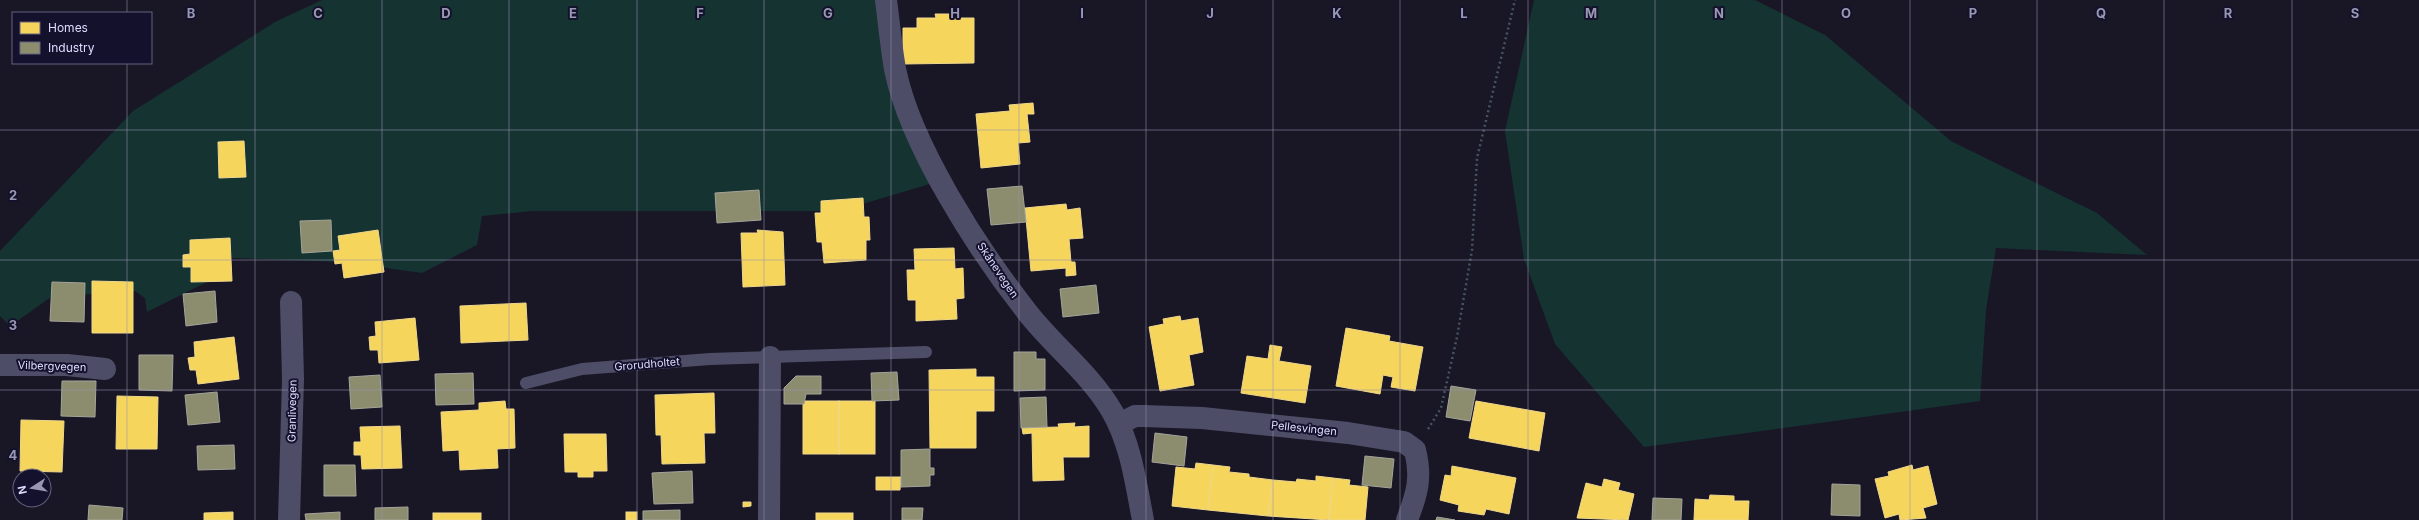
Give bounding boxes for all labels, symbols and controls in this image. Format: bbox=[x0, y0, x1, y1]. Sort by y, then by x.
text: B bbox=[187, 5, 196, 21]
text: C bbox=[313, 5, 323, 21]
text: D bbox=[441, 5, 451, 21]
text: E bbox=[569, 5, 577, 21]
text: F bbox=[696, 5, 704, 21]
text: G bbox=[823, 5, 833, 21]
text: H bbox=[950, 5, 960, 21]
text: I bbox=[1080, 5, 1084, 21]
text: J bbox=[1206, 5, 1214, 21]
text: K bbox=[1332, 5, 1342, 21]
text: L bbox=[1460, 5, 1468, 21]
text: M bbox=[1585, 5, 1597, 21]
text: N bbox=[1714, 5, 1724, 21]
text: O bbox=[1841, 5, 1851, 21]
text: P bbox=[1969, 5, 1977, 21]
text: Q bbox=[2096, 5, 2106, 21]
text: R bbox=[2224, 5, 2233, 21]
text: S bbox=[2351, 5, 2359, 21]
legend bbox=[12, 12, 152, 64]
text: Homes bbox=[48, 20, 88, 35]
text: Industry bbox=[48, 40, 95, 55]
text: 2 bbox=[9, 187, 17, 203]
street label: Skånevegen bbox=[974, 240, 1022, 300]
text: 3 bbox=[9, 317, 17, 333]
street label: Grorudholtet bbox=[614, 354, 681, 374]
street label: Vilbergvegen bbox=[17, 358, 87, 374]
street label: Granlivegen bbox=[284, 380, 300, 442]
street label: Pellesvingen bbox=[1270, 418, 1338, 438]
text: 4 bbox=[9, 447, 18, 463]
north arrow bbox=[12, 468, 52, 508]
text: N bbox=[14, 485, 30, 496]

